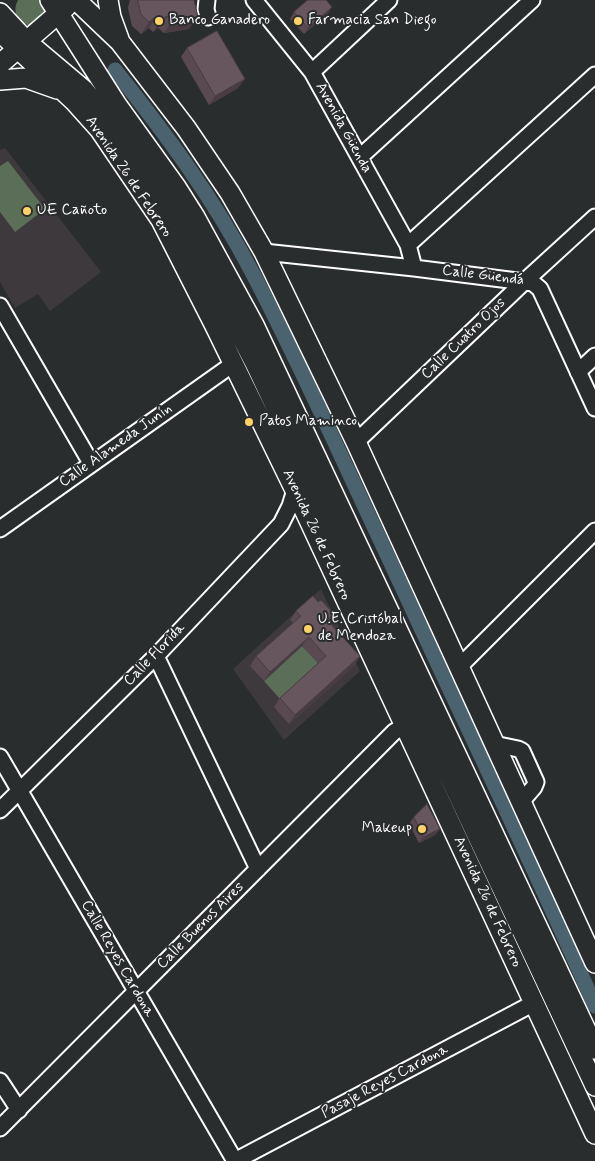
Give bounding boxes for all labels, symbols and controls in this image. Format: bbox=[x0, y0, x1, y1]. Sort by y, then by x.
place label: Banco Ganadero bbox=[169, 12, 270, 30]
place label: Farmacia San Diego bbox=[308, 12, 436, 30]
marker: Banco Ganadero bbox=[153, 15, 165, 27]
marker: Farmacia San Diego bbox=[292, 15, 304, 27]
street label: Avenida Güenda bbox=[311, 80, 375, 176]
street label: Avenida 26 de Febrero bbox=[81, 113, 175, 241]
place label: UE Cañoto bbox=[37, 202, 107, 220]
marker: UE Cañoto bbox=[21, 205, 33, 217]
street label: Calle Güendá bbox=[441, 262, 525, 290]
street label: Calle Cuatro Ojos bbox=[418, 294, 510, 384]
street label: Calle Alameda Junín bbox=[56, 400, 176, 492]
place label: Patos Maminco bbox=[259, 413, 357, 431]
marker: Patos Maminco bbox=[243, 416, 255, 428]
street label: Avenida 26 de Febrero bbox=[278, 467, 354, 603]
place label: U.E. Cristóbal de Mendoza bbox=[318, 611, 403, 646]
street label: Calle Florida bbox=[120, 620, 190, 690]
marker: U.E. Cristóbal de Mendoza bbox=[302, 623, 314, 635]
place label: Makeup bbox=[362, 820, 412, 838]
marker: Makeup bbox=[416, 823, 428, 835]
street label: Avenida 26 de Febrero bbox=[449, 834, 525, 970]
street label: Calle Buenos Aires bbox=[154, 879, 248, 973]
street label: Calle Reyes Cardona bbox=[76, 898, 158, 1020]
street label: Pasaje Reyes Cardona bbox=[319, 1041, 451, 1123]

